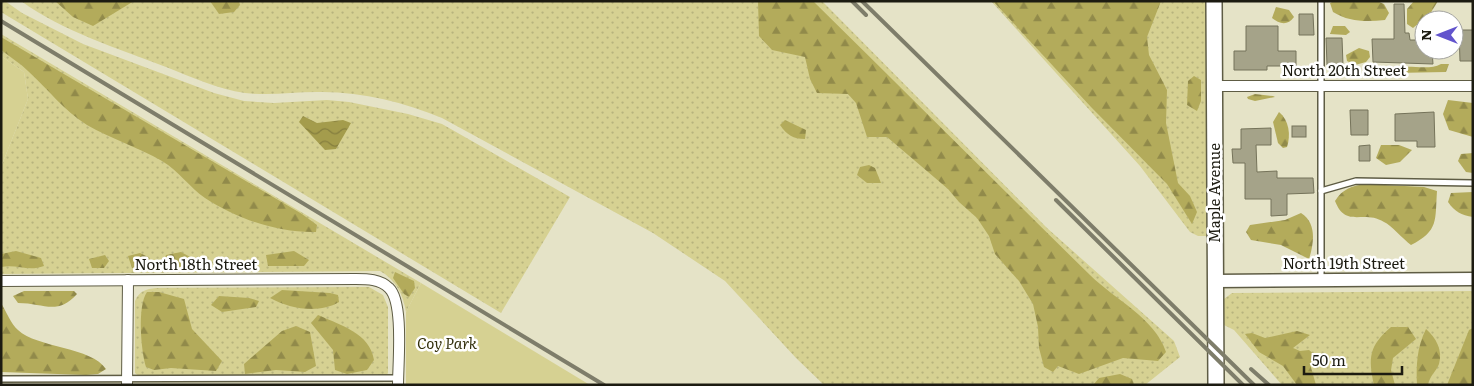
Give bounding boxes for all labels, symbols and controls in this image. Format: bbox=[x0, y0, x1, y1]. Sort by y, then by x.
north arrow bbox=[1414, 10, 1464, 60]
text: N bbox=[1415, 29, 1435, 41]
street label: North 20th Street bbox=[1282, 58, 1406, 81]
street label: Maple Avenue bbox=[1202, 143, 1225, 243]
street label: North 19th Street bbox=[1283, 251, 1405, 274]
street label: North 18th Street bbox=[135, 252, 257, 275]
park label: Coy Park bbox=[417, 331, 478, 354]
scale bar bbox=[1304, 344, 1402, 376]
text: 50 m bbox=[1312, 348, 1346, 371]

